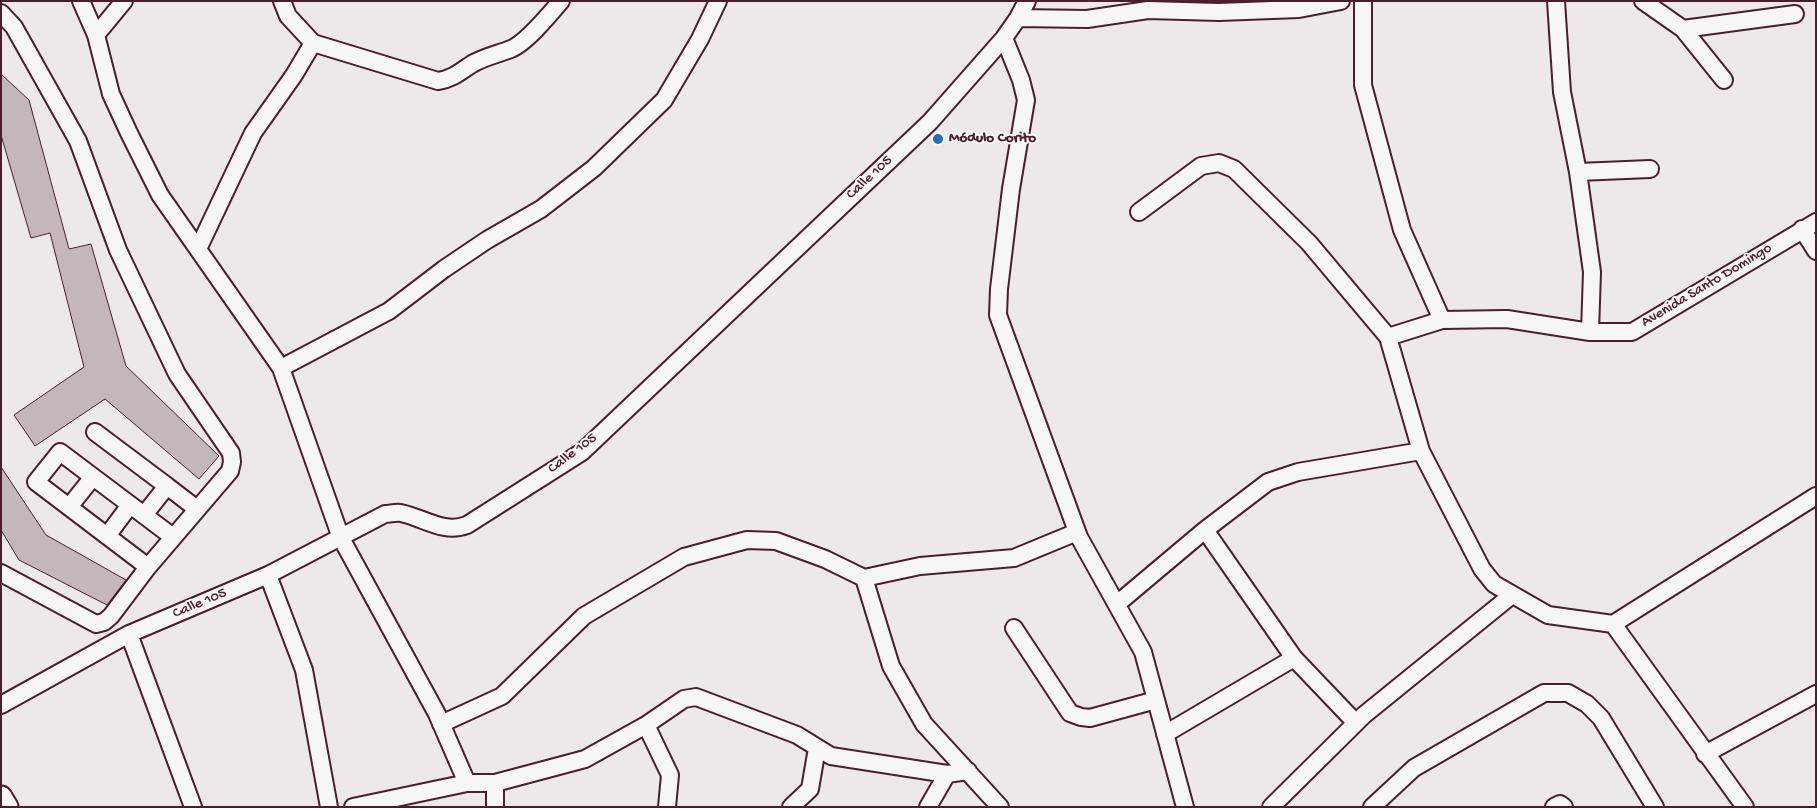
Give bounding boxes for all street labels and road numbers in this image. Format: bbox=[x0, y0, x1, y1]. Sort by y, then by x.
street label: Calle 105 bbox=[843, 152, 897, 204]
street label: Avenida Santo Domingo bbox=[1638, 240, 1776, 332]
street label: Calle 105 bbox=[545, 430, 601, 478]
street label: Calle 105 bbox=[170, 585, 230, 623]

